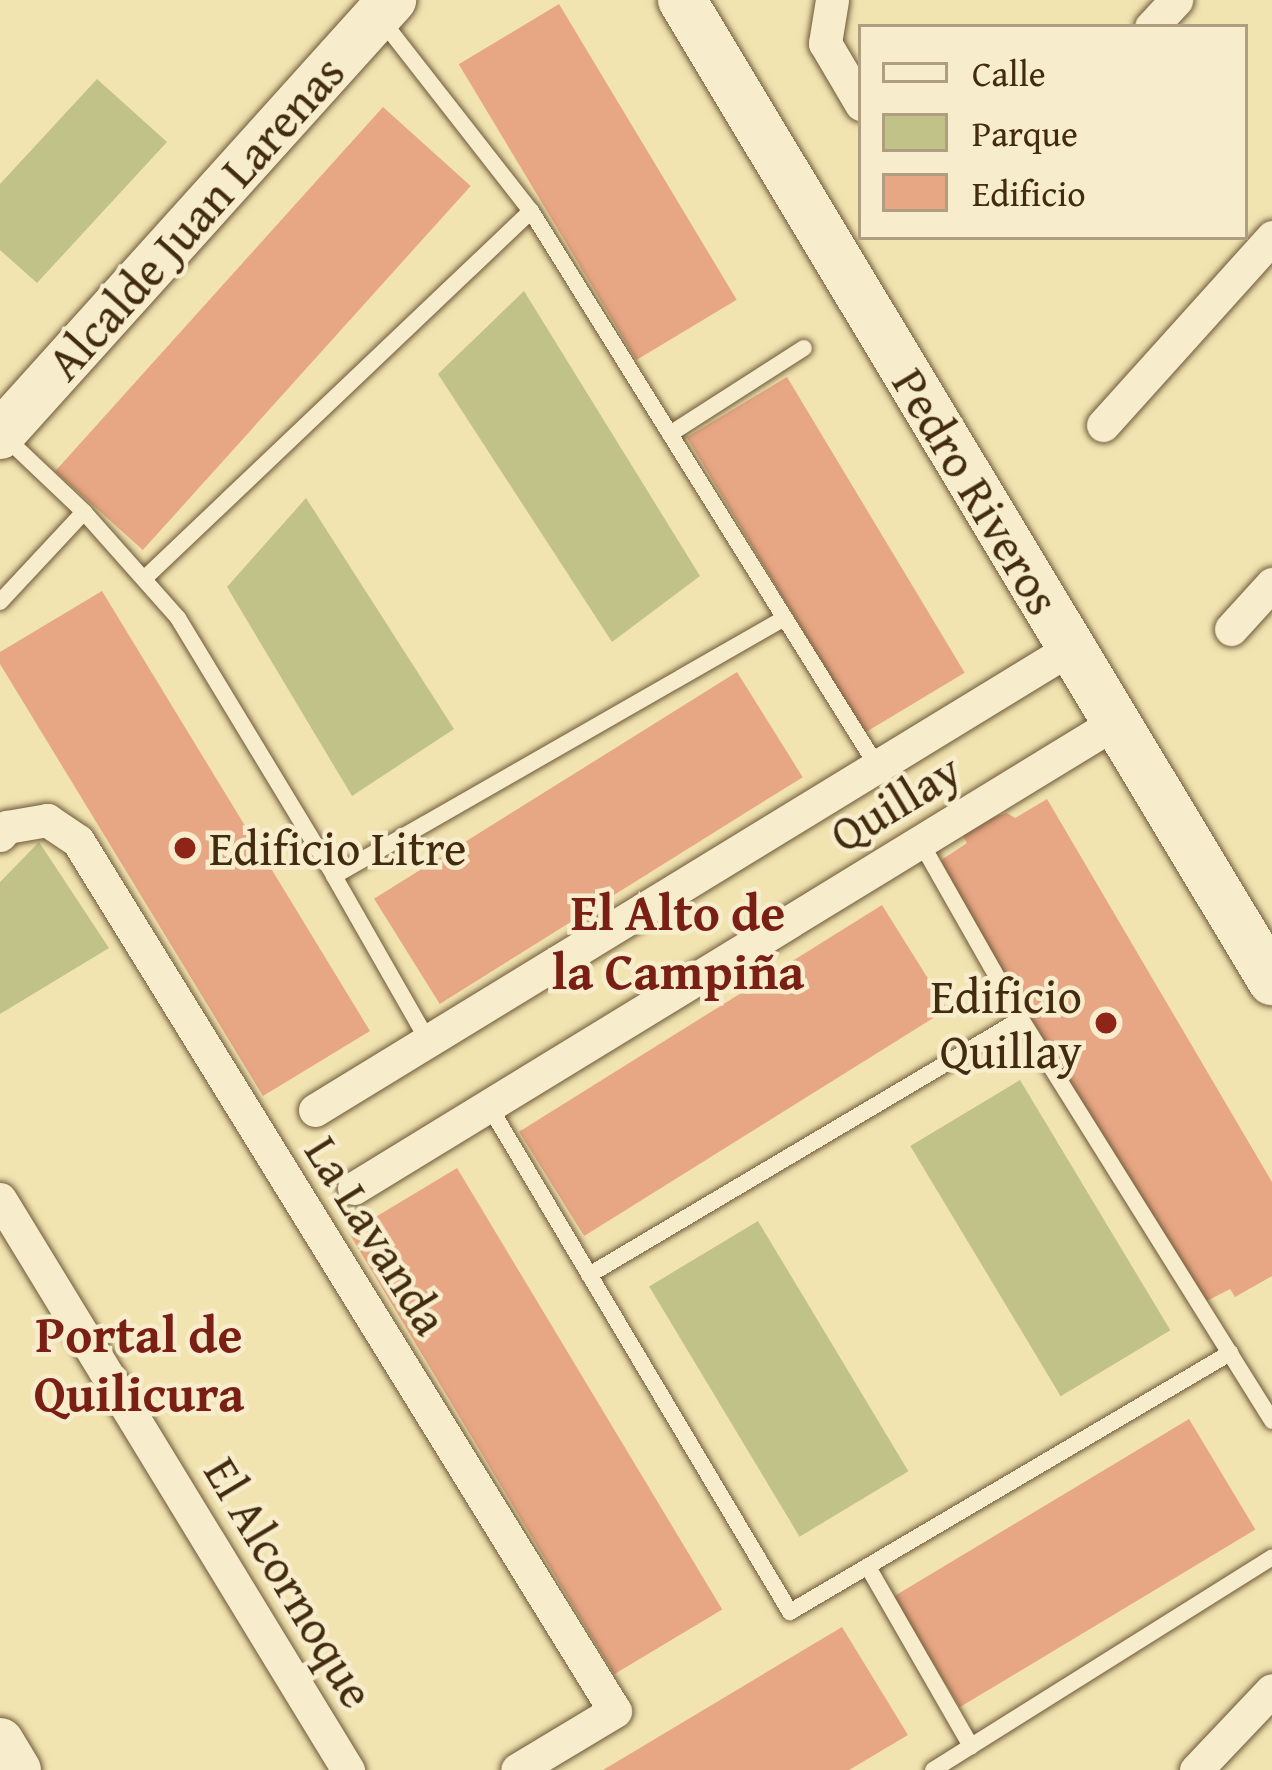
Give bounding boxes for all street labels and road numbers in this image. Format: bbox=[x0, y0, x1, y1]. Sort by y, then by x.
street label: Alcalde Juan Larenas bbox=[34, 43, 356, 391]
street label: Pedro Riveros bbox=[881, 357, 1073, 625]
street label: Quillay bbox=[819, 741, 971, 863]
street label: La Lavanda bbox=[294, 1125, 460, 1345]
street label: El Alcornoque bbox=[193, 1446, 387, 1718]

